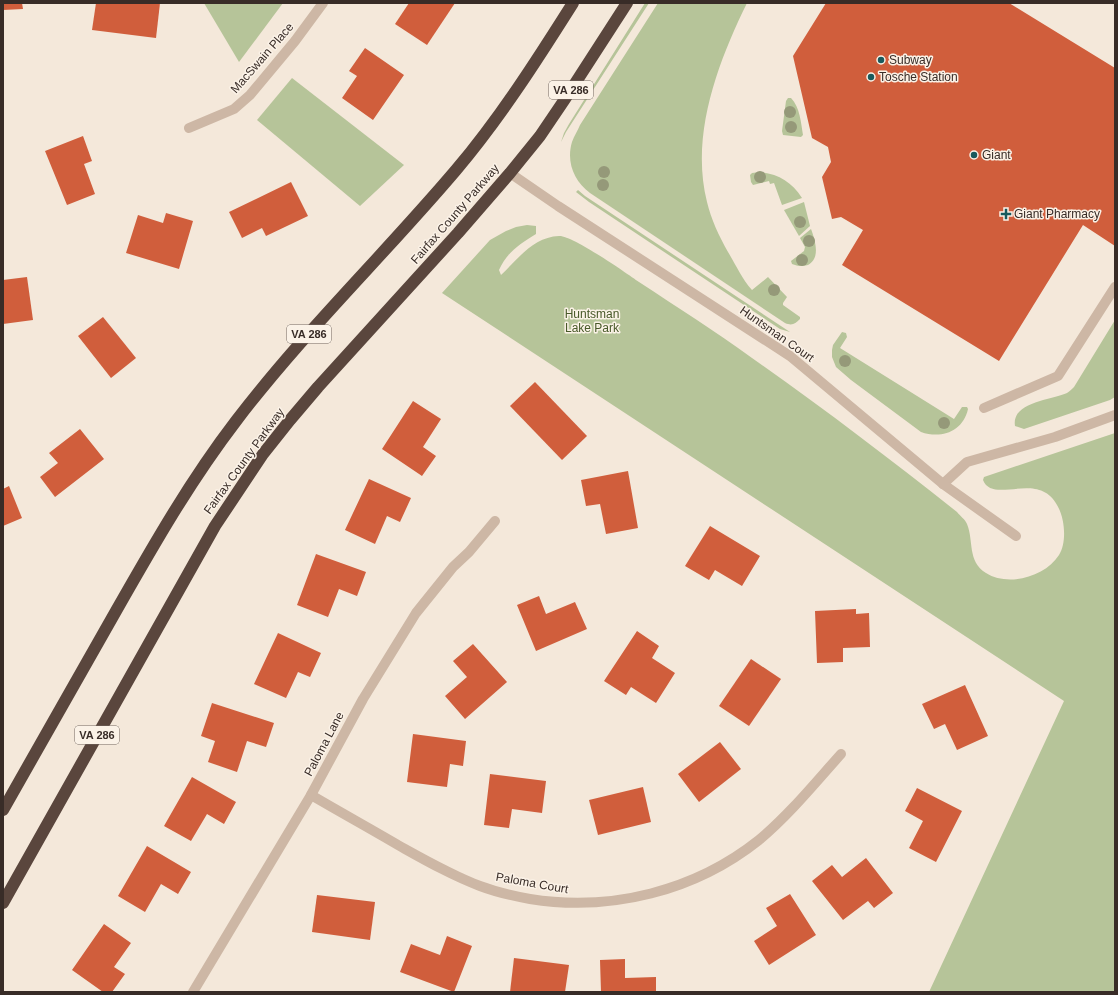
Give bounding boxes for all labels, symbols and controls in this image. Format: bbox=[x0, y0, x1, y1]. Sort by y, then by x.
street label: MacSwain Place bbox=[228, 20, 297, 96]
place label: Subway bbox=[889, 53, 932, 67]
marker: Subway bbox=[876, 55, 886, 65]
place label: Tosche Station bbox=[879, 70, 958, 84]
marker: Tosche Station bbox=[866, 72, 876, 82]
road number: VA 286 bbox=[549, 81, 593, 99]
place label: Giant bbox=[982, 148, 1011, 162]
marker: Giant bbox=[969, 150, 979, 160]
street label: Fairfax County Parkway bbox=[408, 161, 502, 267]
place label: Giant Pharmacy bbox=[1014, 207, 1100, 221]
marker: Giant Pharmacy bbox=[1001, 209, 1011, 219]
street label: Huntsman Court bbox=[737, 303, 817, 365]
park label: Huntsman Lake Park bbox=[565, 307, 620, 335]
road number: VA 286 bbox=[287, 325, 331, 343]
street label: Fairfax County Parkway bbox=[201, 405, 287, 517]
street label: Paloma Lane bbox=[301, 709, 347, 779]
road number: VA 286 bbox=[75, 726, 119, 744]
street label: Paloma Court bbox=[495, 870, 570, 896]

